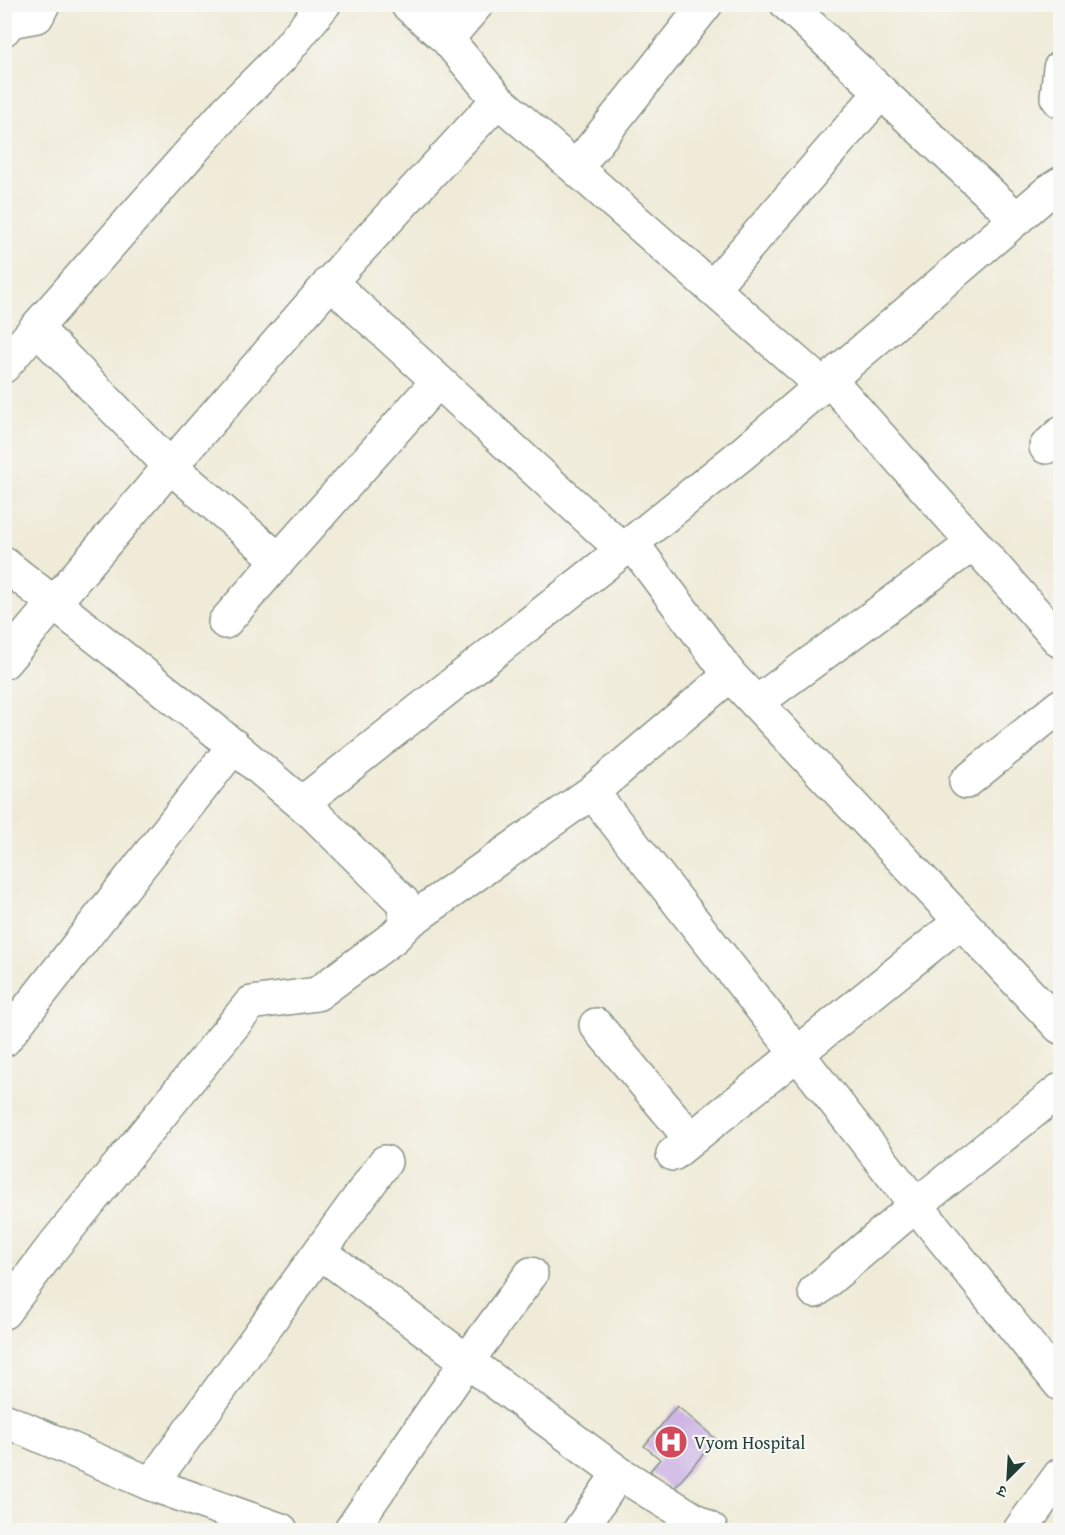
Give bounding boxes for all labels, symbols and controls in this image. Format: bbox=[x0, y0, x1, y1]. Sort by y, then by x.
hospital icon: Vyom Hospital bbox=[653, 1424, 689, 1460]
place label: Vyom Hospital bbox=[694, 1429, 805, 1456]
north arrow bbox=[978, 1448, 1038, 1508]
text: उ bbox=[992, 1478, 1011, 1505]

